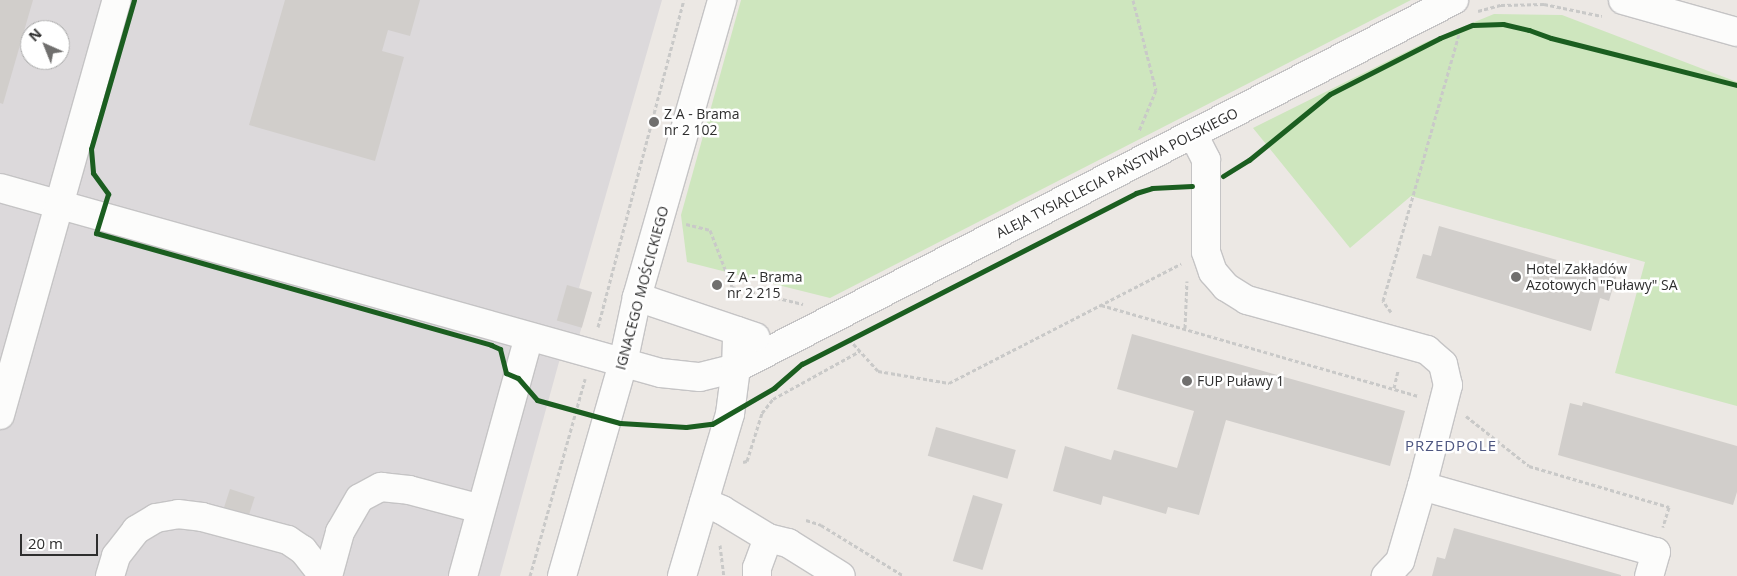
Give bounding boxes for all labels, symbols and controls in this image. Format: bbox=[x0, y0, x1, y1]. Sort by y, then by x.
north arrow bbox=[20, 20, 70, 70]
text: N bbox=[24, 24, 46, 45]
street label: ALEJA TYSIĄCLECIA PAŃSTWA POLSKIEGO bbox=[993, 104, 1241, 242]
place label: Z A - Brama nr 2 102 bbox=[664, 106, 740, 138]
marker: Z A - Brama nr 2 102 bbox=[648, 116, 660, 128]
street label: IGNACEGO MOŚCICKIEGO bbox=[612, 204, 672, 372]
place label: Hotel Zakładów Azotowych "Puławy" SA bbox=[1526, 261, 1678, 294]
place label: Z A - Brama nr 2 215 bbox=[727, 269, 803, 302]
marker: Hotel Zakładów Azotowych "Puławy" SA bbox=[1510, 271, 1522, 283]
marker: Z A - Brama nr 2 215 bbox=[711, 279, 723, 291]
place label: FUP Puławy 1 bbox=[1197, 373, 1284, 389]
marker: FUP Puławy 1 bbox=[1181, 375, 1193, 387]
district label: PRZEDPOLE bbox=[1404, 437, 1498, 455]
scale bar bbox=[22, 524, 100, 556]
text: 20 m bbox=[28, 533, 63, 553]

